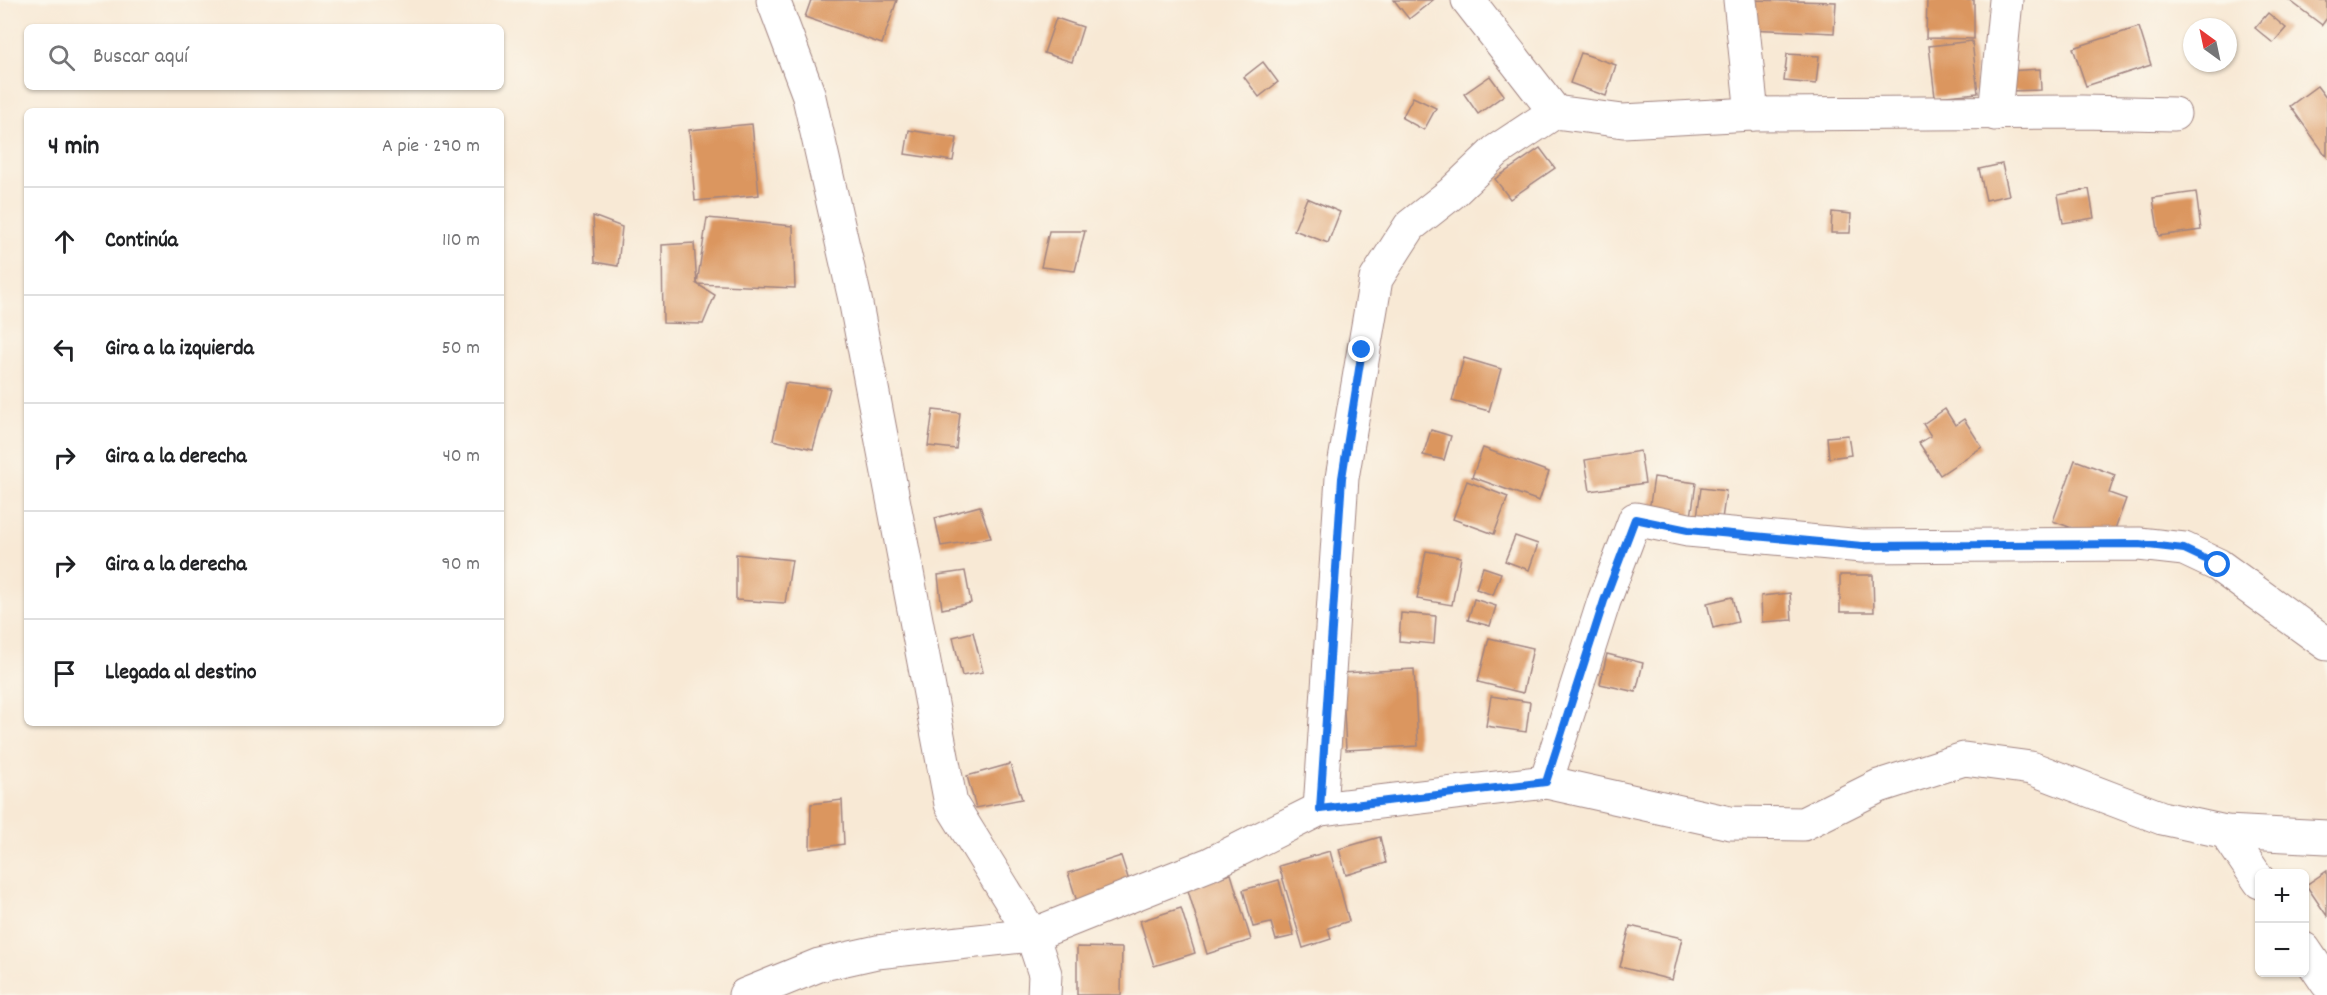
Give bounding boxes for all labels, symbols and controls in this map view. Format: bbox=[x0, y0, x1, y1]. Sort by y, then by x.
north arrow bbox=[2183, 18, 2237, 72]
search box bbox=[24, 24, 504, 90]
icon: search bbox=[45, 41, 78, 74]
text: Buscar aquí bbox=[93, 42, 188, 73]
text: 4 min bbox=[48, 129, 99, 166]
text: A pie · 290 m bbox=[382, 133, 480, 161]
icon: ahead bbox=[48, 225, 81, 258]
text: Continúa bbox=[105, 226, 178, 257]
text: 110 m bbox=[442, 227, 480, 255]
icon: left bbox=[48, 333, 81, 366]
text: Gira a la izquierda bbox=[105, 334, 254, 365]
text: 50 m bbox=[442, 335, 480, 363]
route end bbox=[1348, 336, 1374, 362]
icon: right bbox=[48, 441, 81, 474]
text: Gira a la derecha bbox=[105, 442, 247, 473]
text: 40 m bbox=[442, 443, 480, 471]
icon: right bbox=[48, 549, 81, 582]
text: Gira a la derecha bbox=[105, 550, 247, 581]
text: 90 m bbox=[442, 551, 480, 579]
route start bbox=[2204, 551, 2230, 577]
icon: arrive bbox=[48, 657, 81, 690]
text: Llegada al destino bbox=[105, 658, 257, 689]
map controls bbox=[2255, 869, 2309, 977]
button: + bbox=[2255, 869, 2309, 923]
button: − bbox=[2255, 923, 2309, 977]

